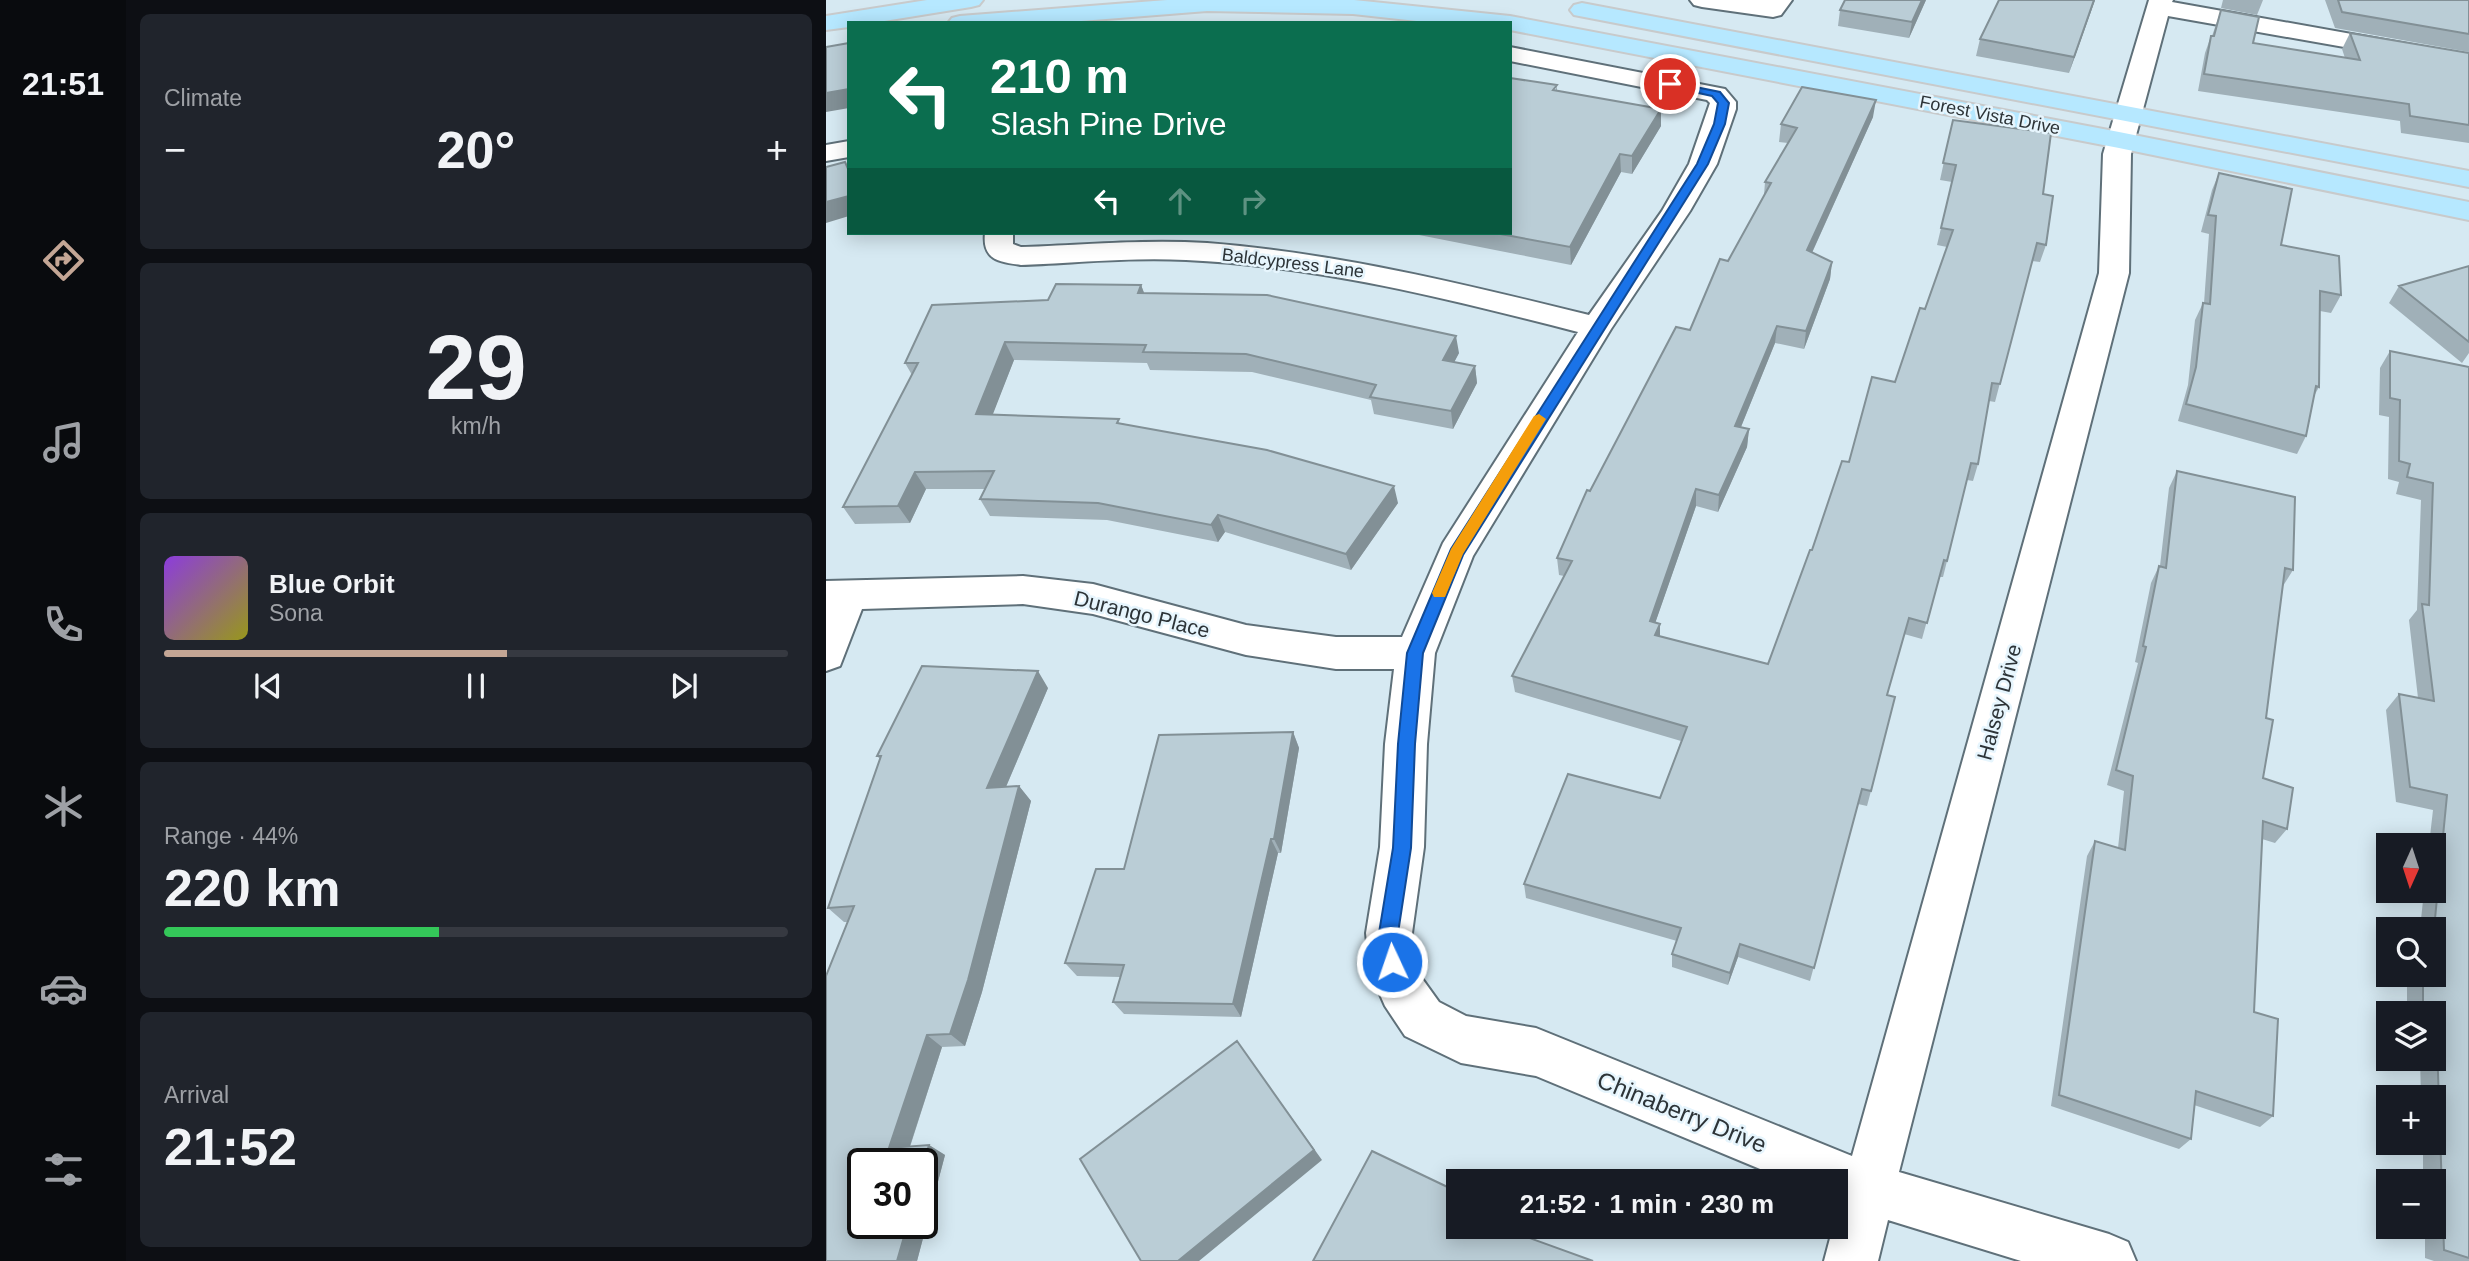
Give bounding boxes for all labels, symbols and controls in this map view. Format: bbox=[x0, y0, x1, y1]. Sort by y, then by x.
icon: left bbox=[875, 49, 966, 140]
text: 210 m bbox=[990, 49, 1129, 103]
pin bbox=[1640, 54, 1700, 114]
icon: arrive bbox=[1651, 65, 1689, 103]
text: 21:51 bbox=[22, 66, 104, 102]
text: Climate bbox=[164, 85, 242, 111]
street label: Forest Vista Drive bbox=[1918, 92, 2062, 138]
text: Slash Pine Drive bbox=[990, 106, 1227, 142]
text: 20° bbox=[437, 121, 515, 179]
text: − bbox=[164, 129, 186, 171]
text: + bbox=[766, 129, 788, 171]
icon: left bbox=[1088, 182, 1126, 220]
icon: ahead bbox=[1161, 182, 1199, 220]
icon: right bbox=[1234, 182, 1272, 220]
icon: directions bbox=[39, 236, 88, 285]
street label: Baldcypress Lane bbox=[1221, 244, 1365, 282]
text: 29 bbox=[425, 317, 527, 418]
text: km/h bbox=[451, 413, 501, 439]
icon: music bbox=[39, 418, 88, 467]
text: Blue Orbit bbox=[269, 569, 395, 599]
street label: Durango Place bbox=[1072, 586, 1212, 642]
icon: phone bbox=[39, 600, 88, 649]
text: Sona bbox=[269, 600, 323, 626]
street label: Halsey Drive bbox=[1972, 642, 2026, 762]
icon: previous bbox=[249, 667, 287, 705]
icon: pause bbox=[457, 667, 495, 705]
icon: next bbox=[665, 667, 703, 705]
icon: climate bbox=[39, 782, 88, 831]
text: Range · 44% bbox=[164, 823, 298, 849]
north arrow bbox=[2376, 833, 2446, 903]
map controls bbox=[2376, 833, 2446, 1239]
text: 220 km bbox=[164, 859, 340, 917]
button: search bbox=[2376, 917, 2446, 987]
position arrow bbox=[1355, 925, 1429, 999]
icon: car bbox=[39, 964, 88, 1013]
button: layers bbox=[2376, 1001, 2446, 1071]
street label: Chinaberry Drive bbox=[1593, 1066, 1771, 1158]
text: Arrival bbox=[164, 1082, 229, 1108]
button: + bbox=[2376, 1085, 2446, 1155]
text: 21:52 bbox=[164, 1118, 297, 1176]
icon: filters bbox=[39, 1145, 88, 1194]
speed limit sign: 30 bbox=[847, 1148, 938, 1239]
button: − bbox=[2376, 1169, 2446, 1239]
text: 21:52 · 1 min · 230 m bbox=[1520, 1189, 1774, 1219]

